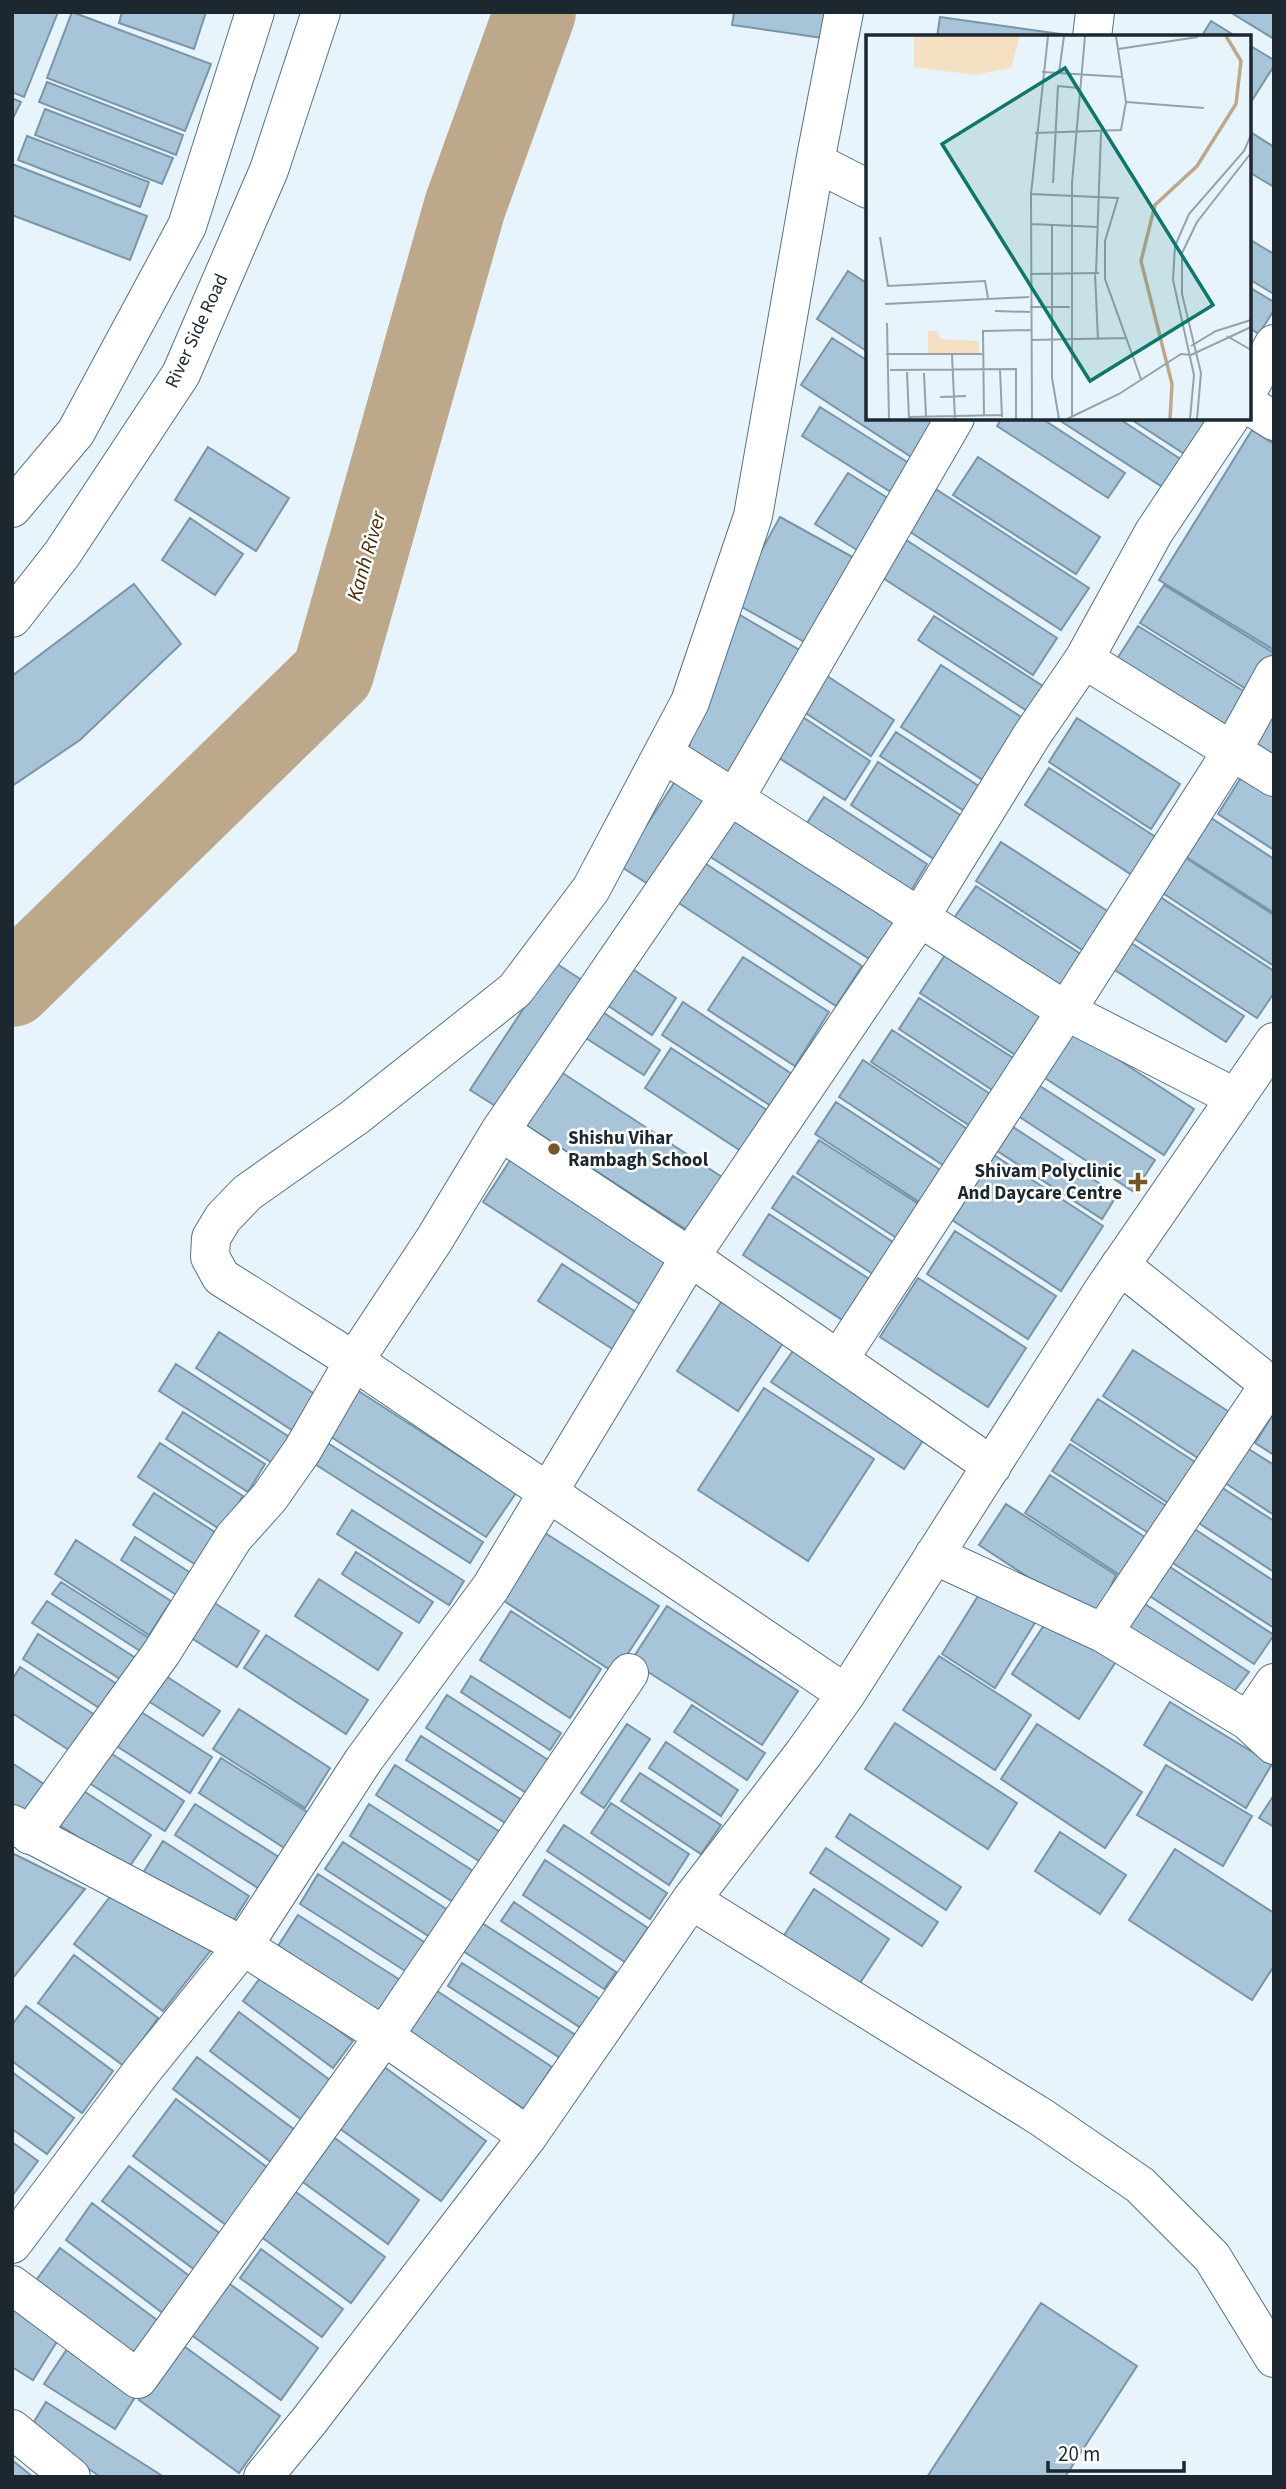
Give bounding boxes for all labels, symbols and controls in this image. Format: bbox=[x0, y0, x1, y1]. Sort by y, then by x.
inset map bbox=[866, 35, 1251, 420]
street label: River Side Road bbox=[159, 269, 235, 393]
water label: Kanh River bbox=[339, 507, 393, 604]
place label: Shishu Vihar Rambagh School bbox=[568, 1125, 709, 1174]
marker: Shishu Vihar Rambagh School bbox=[546, 1141, 562, 1157]
place label: Shivam Polyclinic And Daycare Centre bbox=[957, 1158, 1122, 1207]
marker: Shivam Polyclinic And Daycare Centre bbox=[1128, 1172, 1148, 1192]
scale bar bbox=[1048, 2430, 1184, 2474]
text: 20 m bbox=[1058, 2439, 1100, 2469]

